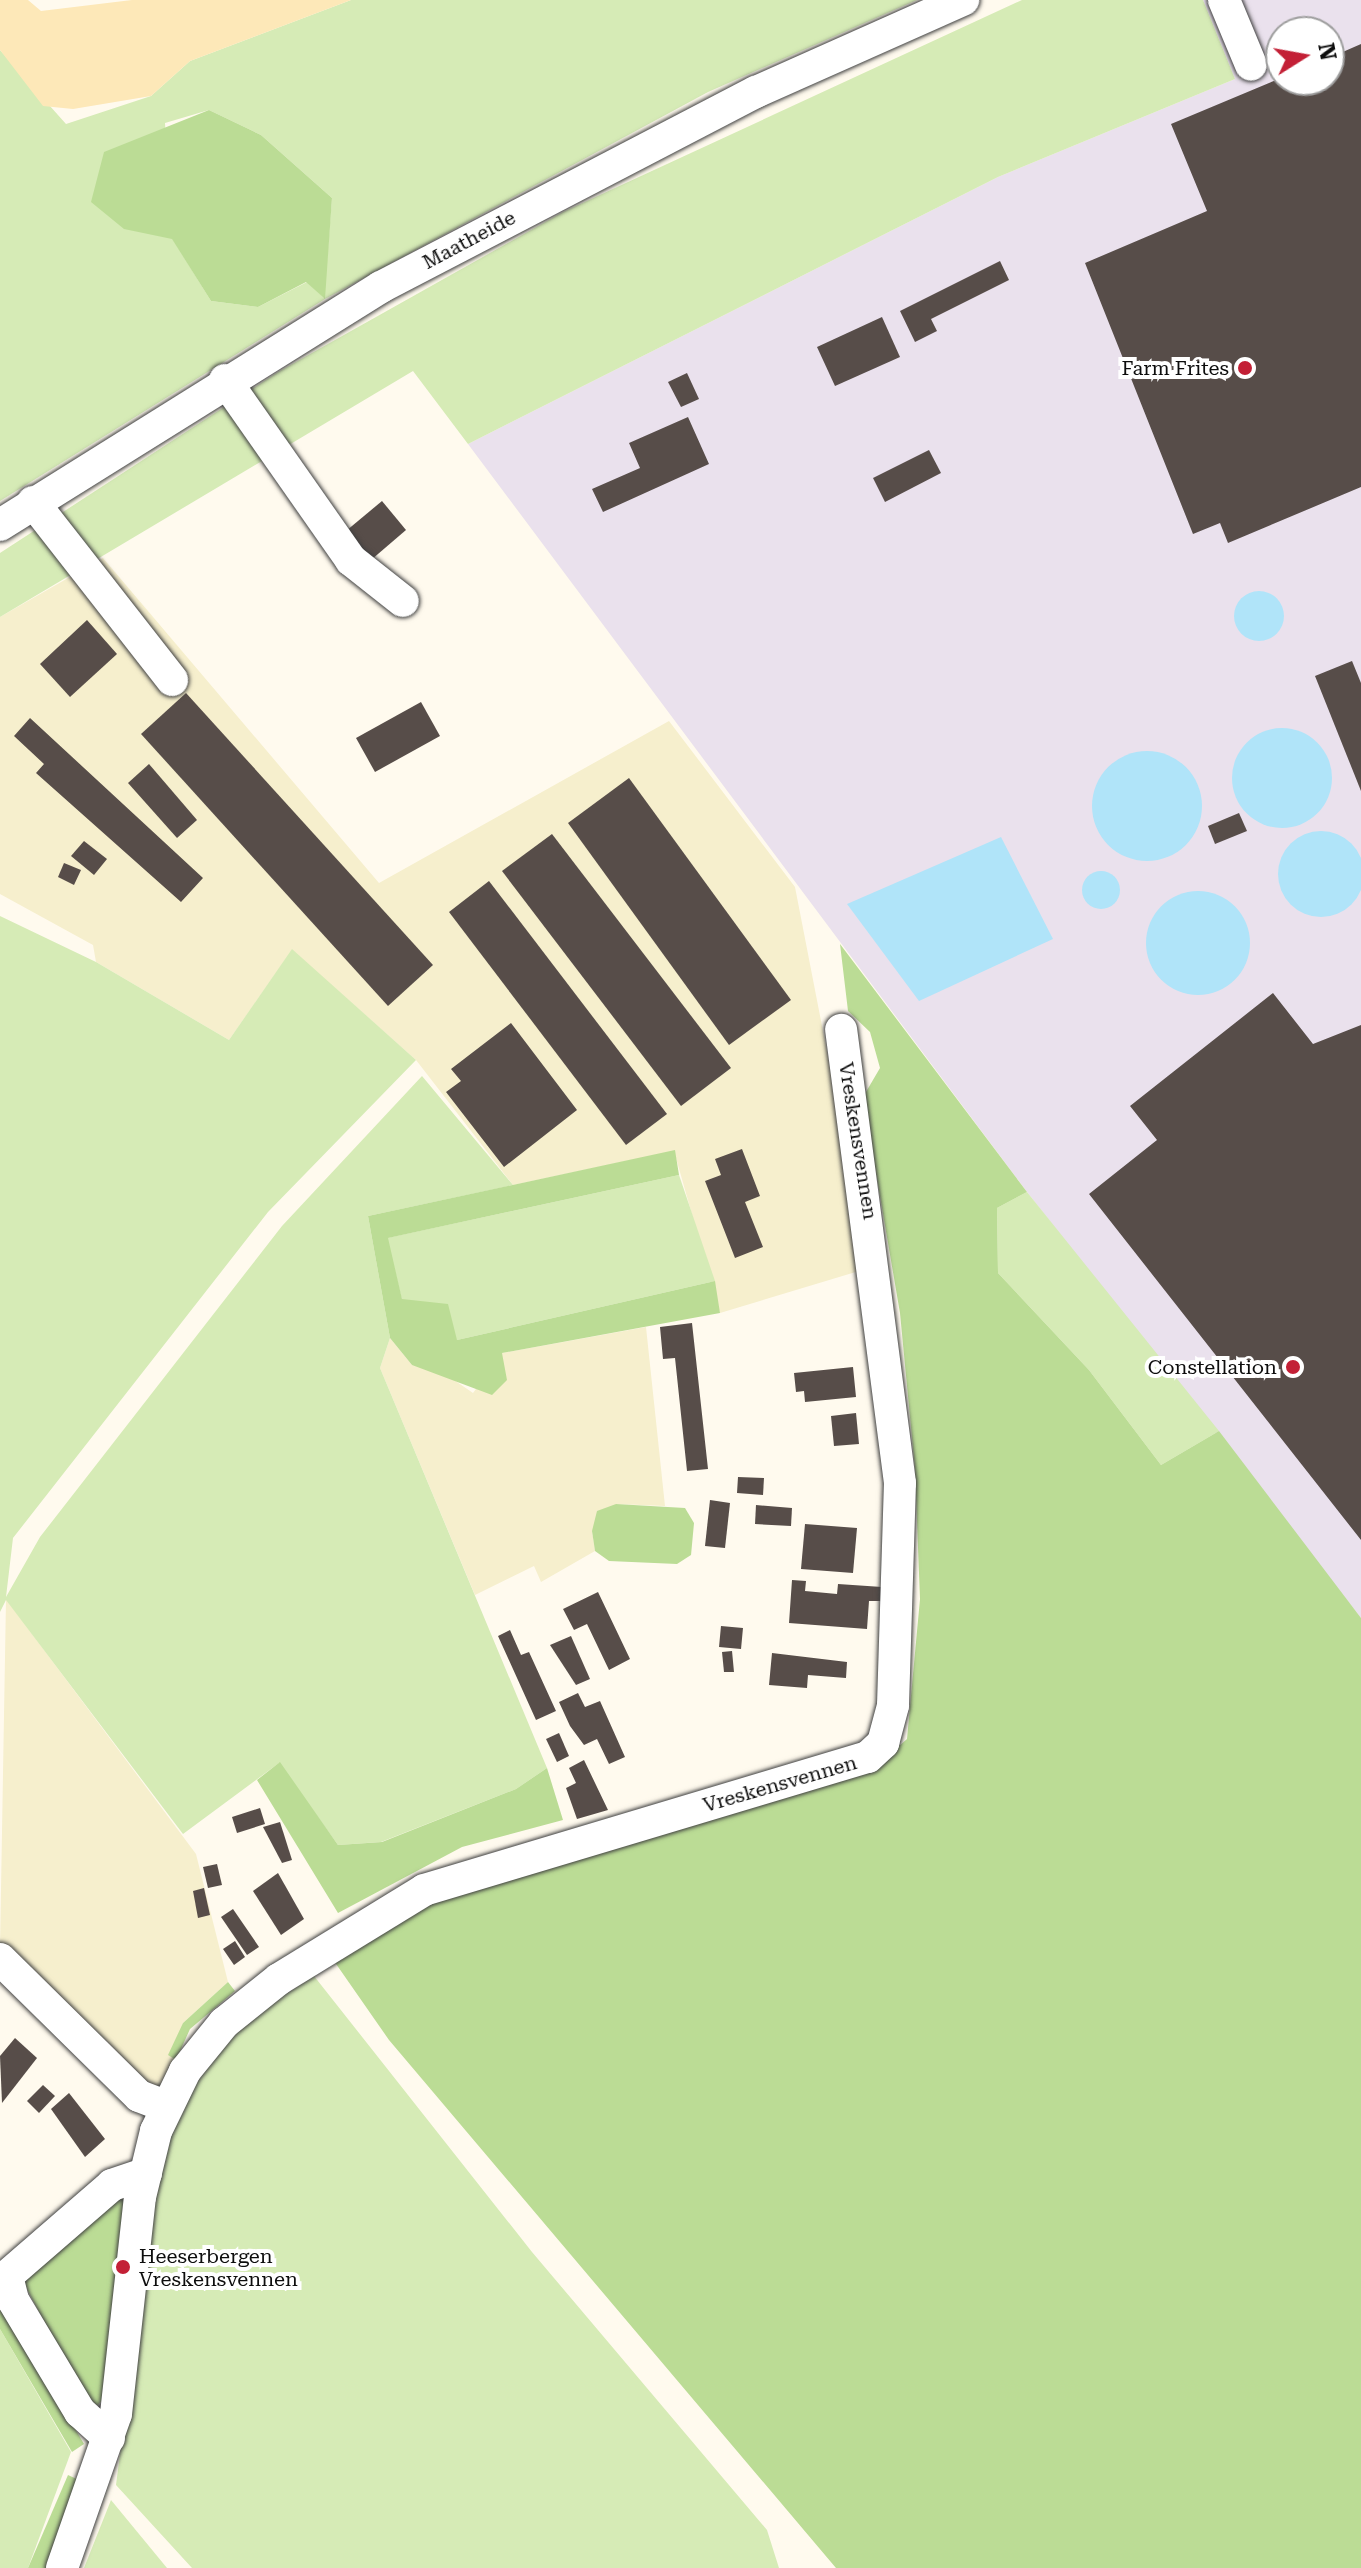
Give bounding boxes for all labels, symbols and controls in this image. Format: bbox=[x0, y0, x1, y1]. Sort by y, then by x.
north arrow bbox=[1265, 16, 1345, 96]
text: N bbox=[1313, 41, 1341, 62]
street label: Maatheide bbox=[418, 206, 520, 274]
place label: Farm Frites bbox=[1122, 356, 1229, 380]
marker: Farm Frites bbox=[1236, 359, 1254, 377]
street label: Vreskensvennen bbox=[834, 1061, 882, 1221]
place label: Constellation bbox=[1148, 1355, 1277, 1379]
marker: Constellation bbox=[1284, 1358, 1302, 1376]
street label: Vreskensvennen bbox=[700, 1751, 860, 1817]
place label: Heeserbergen Vreskensvennen bbox=[139, 2244, 298, 2291]
marker: Heeserbergen Vreskensvennen bbox=[114, 2258, 132, 2276]

